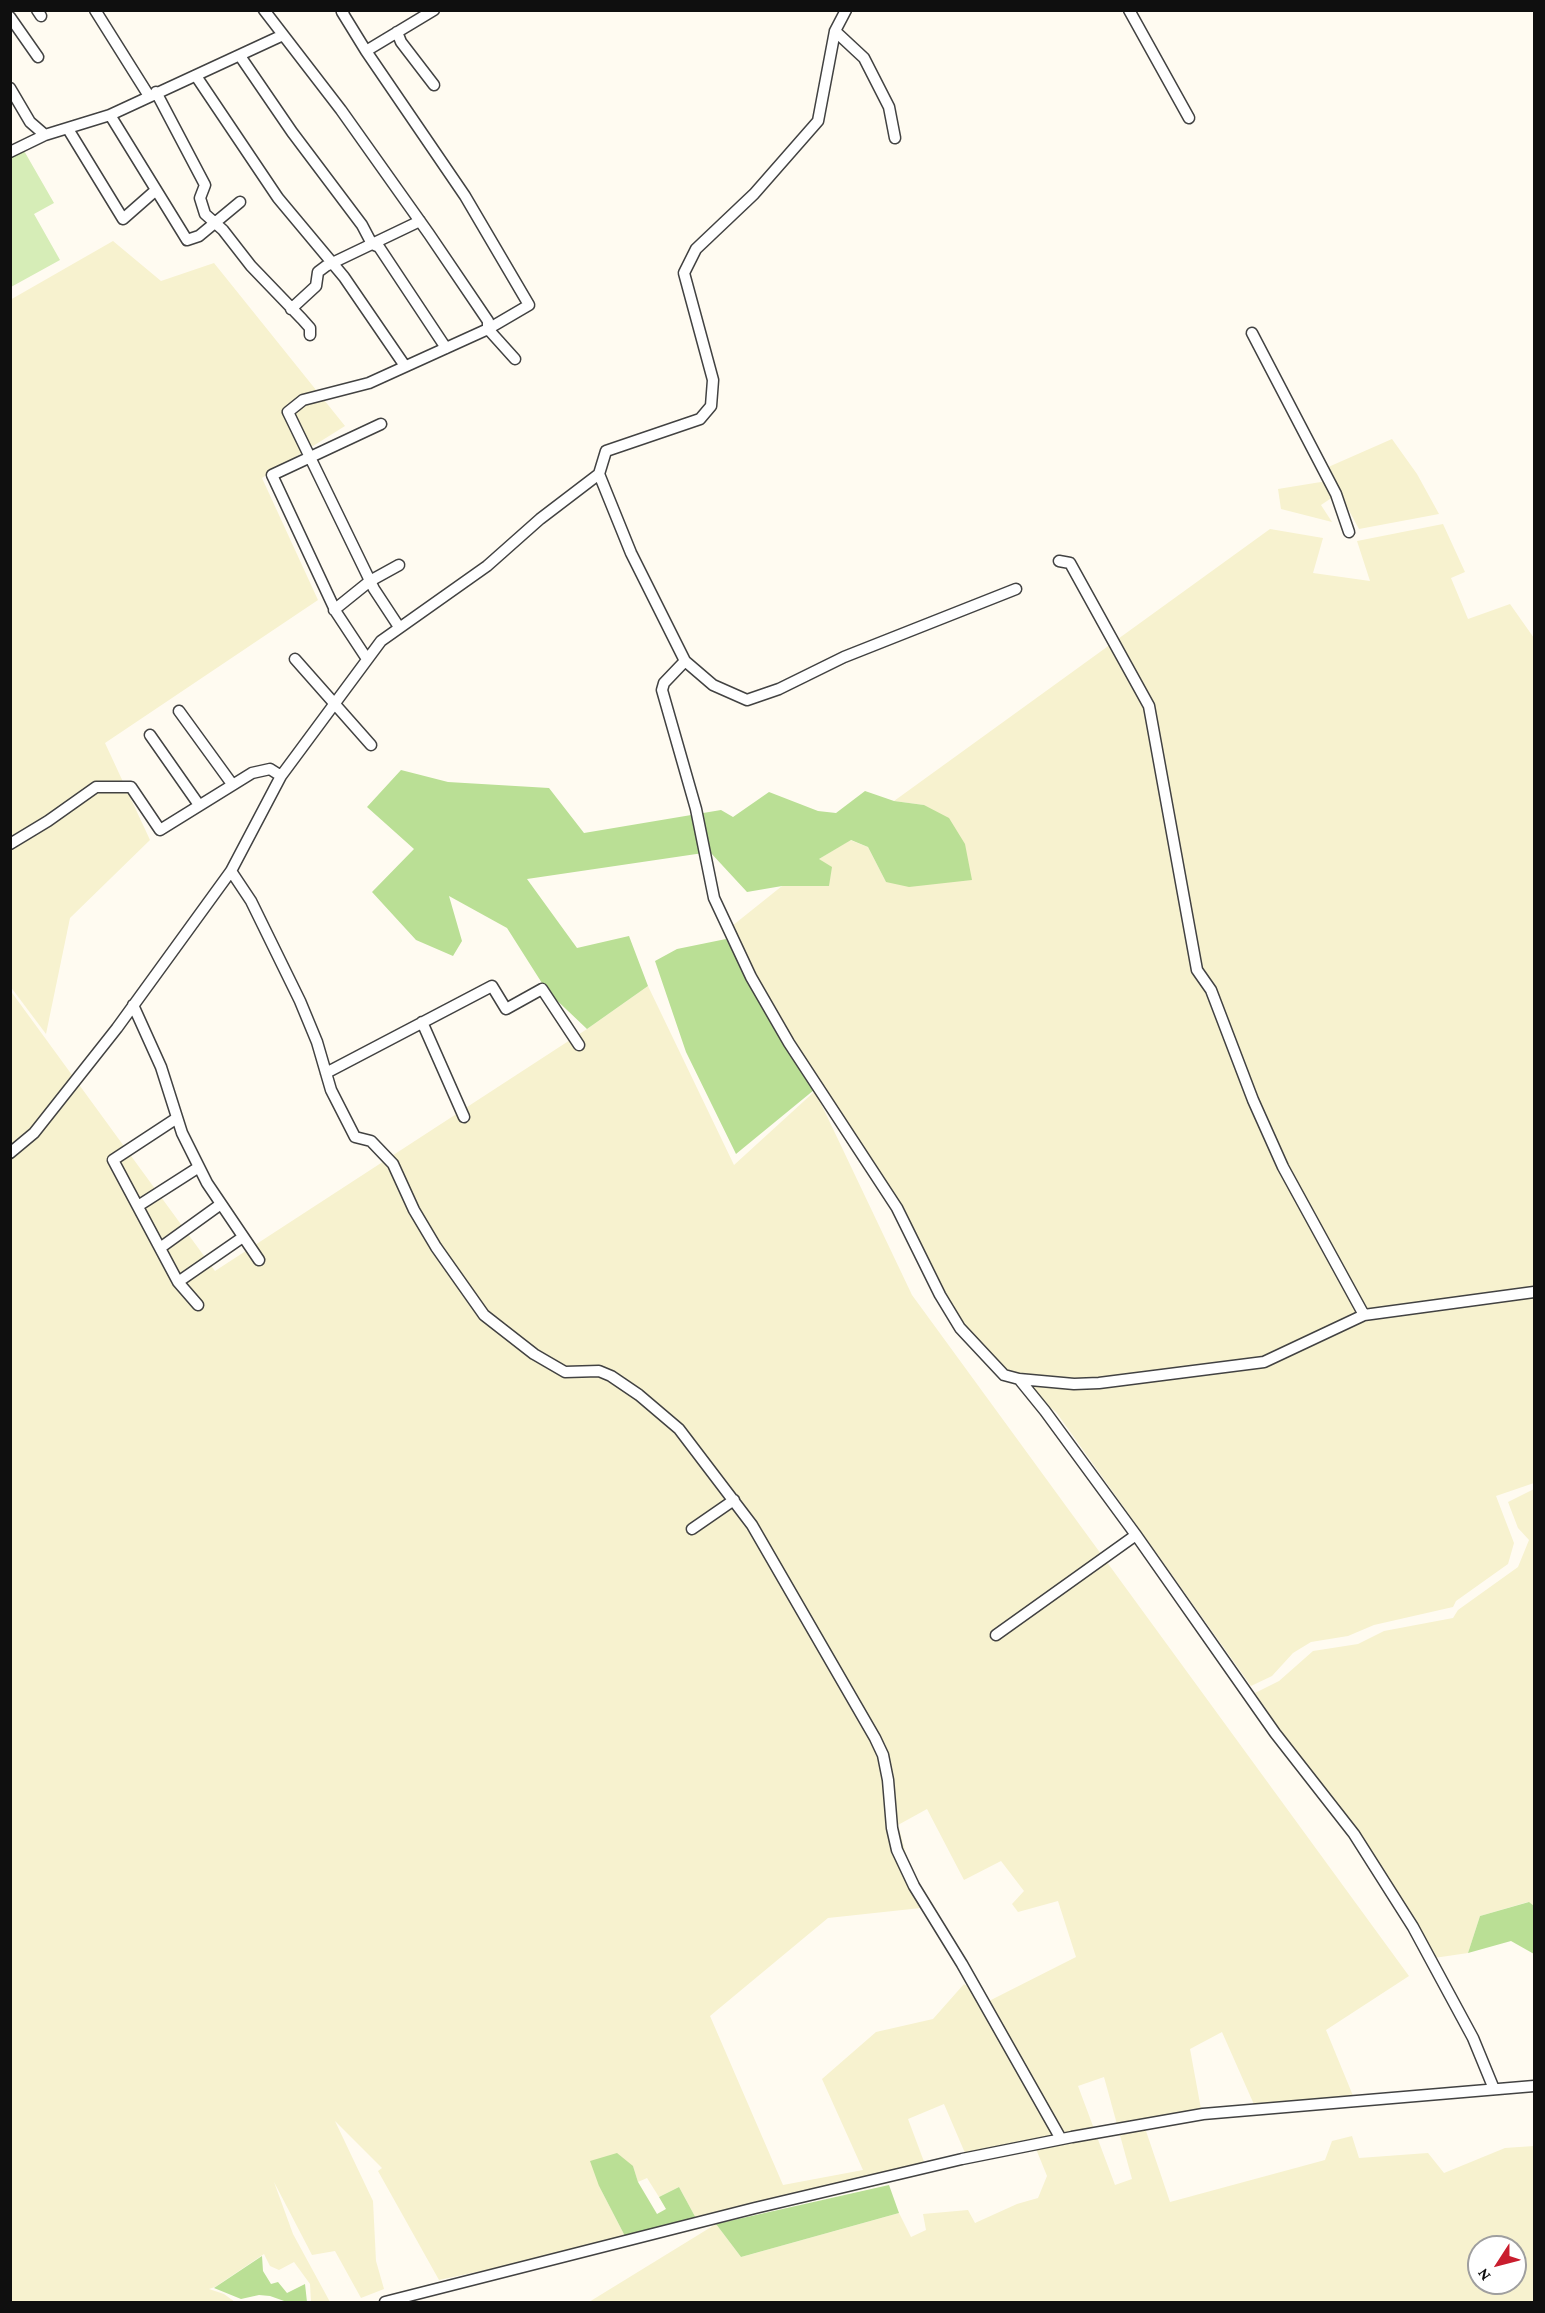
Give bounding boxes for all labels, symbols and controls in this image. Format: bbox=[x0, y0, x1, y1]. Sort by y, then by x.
north arrow bbox=[1467, 2235, 1527, 2295]
text: N bbox=[1474, 2265, 1494, 2284]

